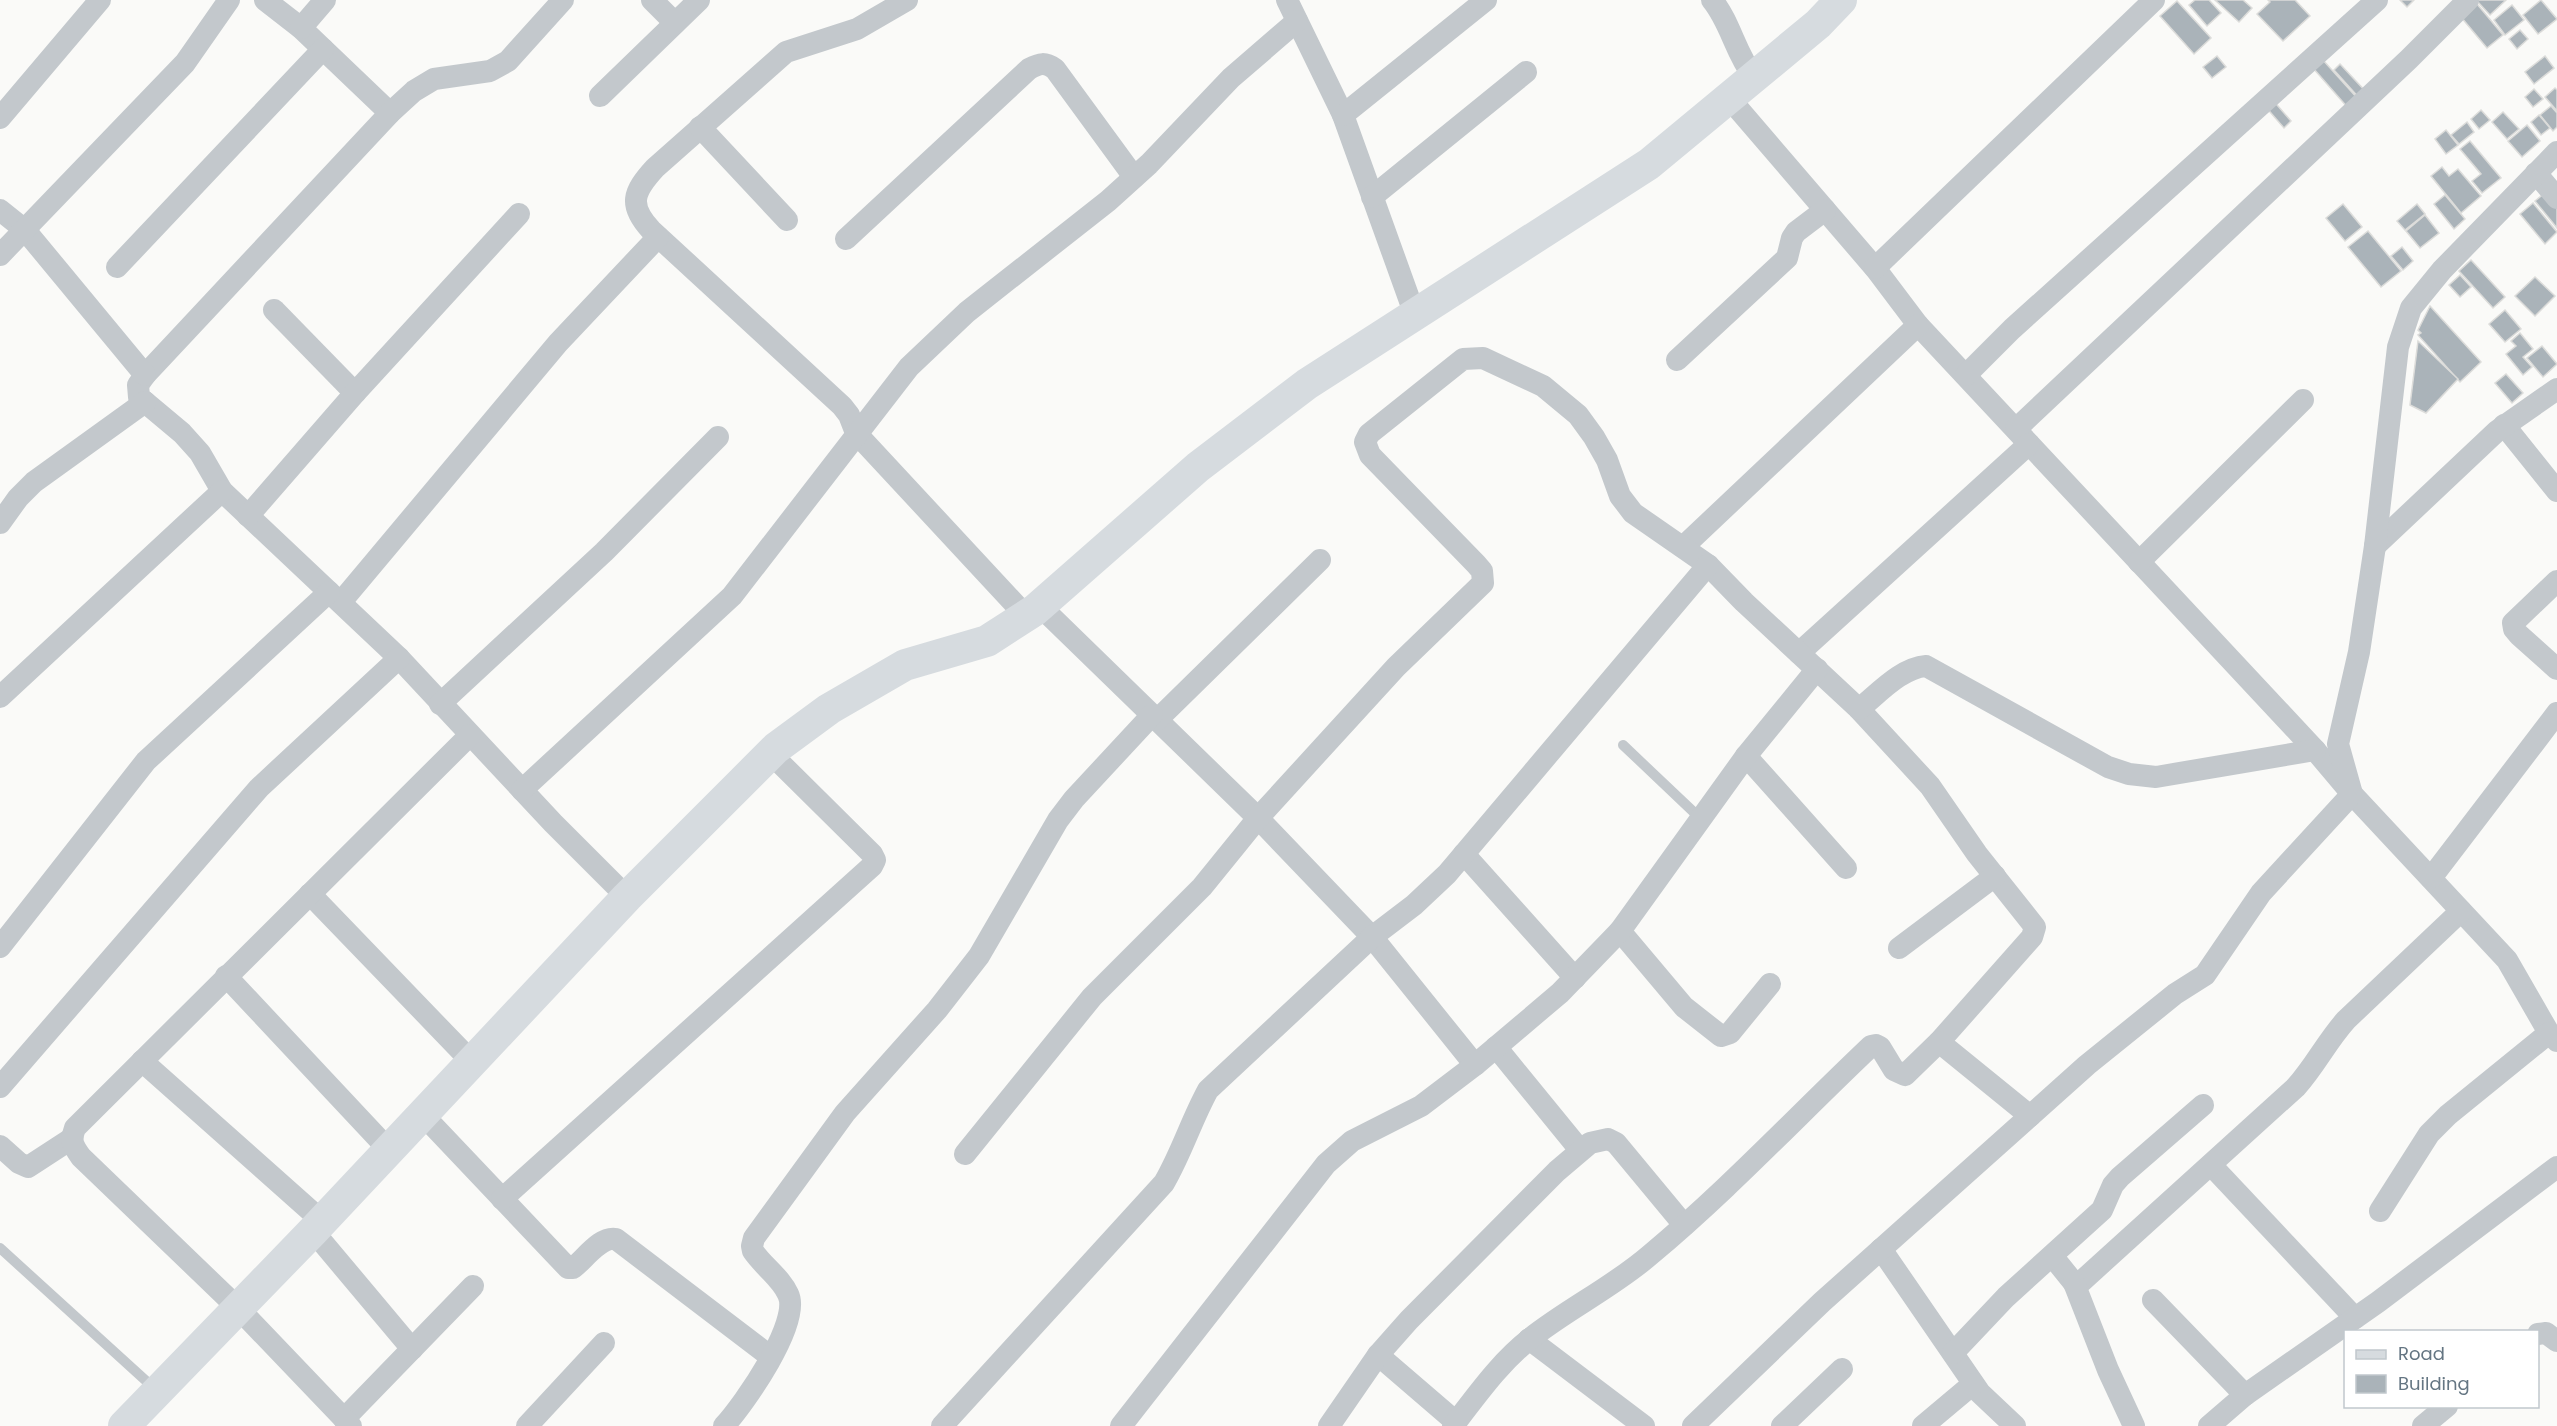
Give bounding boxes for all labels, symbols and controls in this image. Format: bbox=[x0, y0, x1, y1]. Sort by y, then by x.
legend bbox=[2344, 1330, 2539, 1408]
text: Road bbox=[2398, 1341, 2445, 1366]
text: Building bbox=[2398, 1371, 2470, 1396]

